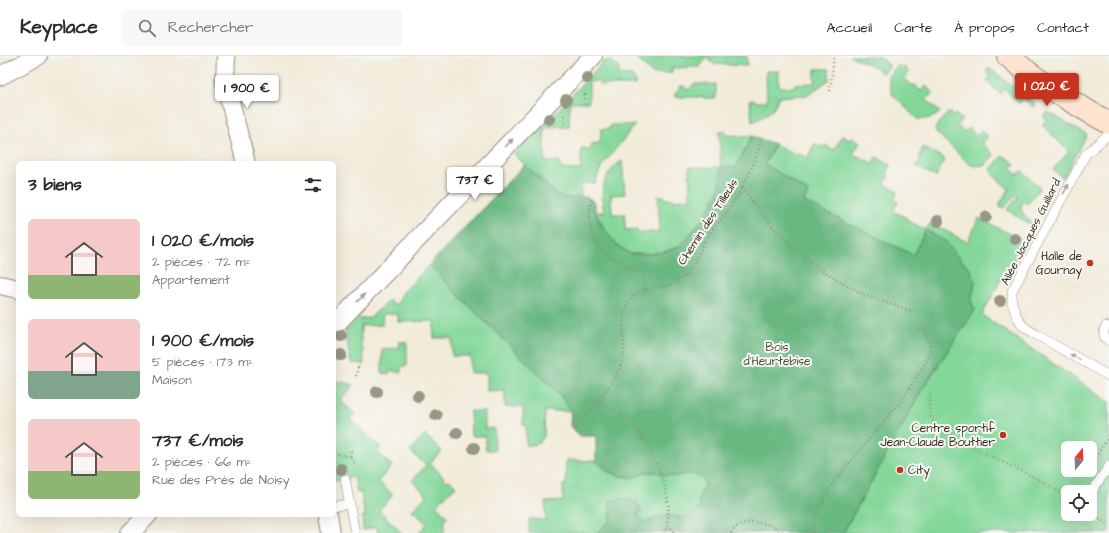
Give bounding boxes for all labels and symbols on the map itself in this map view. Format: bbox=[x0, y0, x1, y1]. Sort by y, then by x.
pin: 1 020 € bbox=[1010, 73, 1084, 107]
pin: 1 900 € bbox=[210, 75, 284, 109]
one-way arrow bbox=[505, 138, 514, 148]
pin: 737 € bbox=[447, 167, 503, 201]
street label: Chemin des Tilleuls bbox=[674, 175, 742, 269]
street label: Allée Jacques Guillard bbox=[997, 176, 1065, 288]
one-way arrow bbox=[1063, 183, 1070, 195]
place label: Halle de Gournay bbox=[1036, 248, 1083, 280]
marker: Halle de Gournay bbox=[1085, 258, 1095, 268]
one-way arrow bbox=[356, 293, 366, 303]
park label: Bois d'Heurtebise bbox=[744, 339, 811, 370]
one-way arrow bbox=[1069, 353, 1081, 360]
place label: Centre sportif Jean-Claude Bouttier bbox=[880, 420, 996, 451]
marker: Centre sportif Jean-Claude Bouttier bbox=[998, 430, 1008, 440]
north arrow bbox=[1061, 441, 1097, 477]
place label: City bbox=[908, 462, 930, 480]
marker: City bbox=[895, 465, 905, 475]

